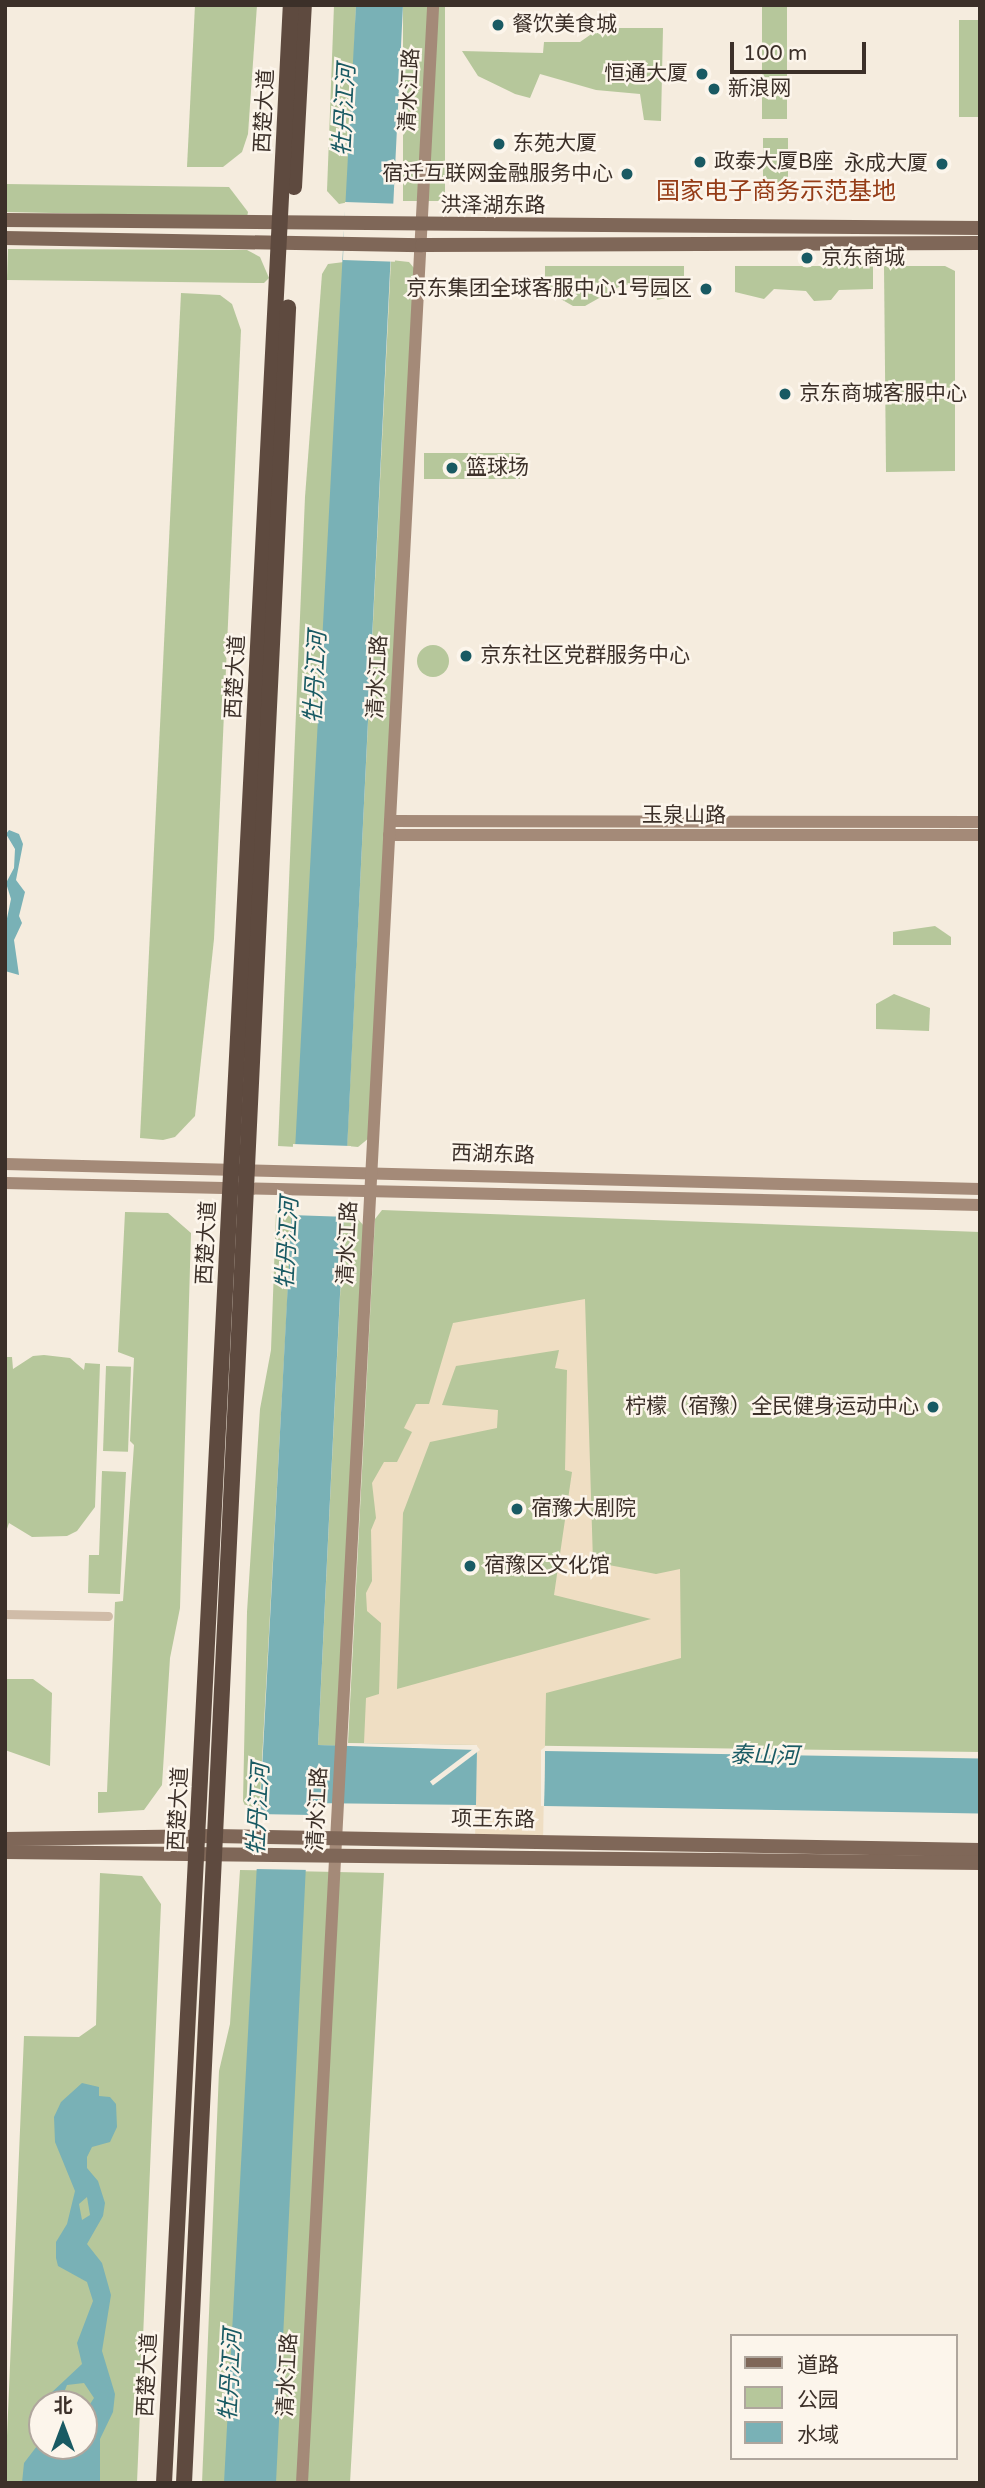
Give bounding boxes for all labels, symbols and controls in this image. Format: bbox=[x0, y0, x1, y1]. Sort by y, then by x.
place label: 餐饮美食城 bbox=[512, 12, 617, 38]
marker: 餐饮美食城 bbox=[490, 17, 506, 33]
scale bar bbox=[733, 28, 870, 72]
text: 100 m bbox=[743, 41, 807, 66]
street label: 清水江路 bbox=[395, 47, 425, 133]
place label: 恒通大厦 bbox=[604, 61, 688, 87]
water label: 牡丹江河 bbox=[329, 63, 361, 157]
marker: 恒通大厦 bbox=[694, 66, 710, 82]
street label: 西楚大道 bbox=[250, 68, 280, 154]
place label: 新浪网 bbox=[728, 76, 791, 102]
marker: 新浪网 bbox=[706, 81, 722, 97]
place label: 东苑大厦 bbox=[513, 131, 597, 157]
marker: 东苑大厦 bbox=[491, 136, 507, 152]
place label: 政泰大厦B座 bbox=[714, 149, 834, 175]
place label: 永成大厦 bbox=[844, 151, 928, 177]
marker: 政泰大厦B座 bbox=[692, 154, 708, 170]
marker: 永成大厦 bbox=[934, 156, 950, 172]
place label: 宿迁互联网金融服务中心 bbox=[382, 161, 613, 187]
marker: 宿迁互联网金融服务中心 bbox=[619, 166, 635, 182]
district label: 国家电子商务示范基地 bbox=[656, 178, 896, 206]
street label: 洪泽湖东路 bbox=[441, 193, 545, 219]
place label: 京东商城 bbox=[821, 245, 905, 271]
marker: 京东商城 bbox=[799, 250, 815, 266]
place label: 京东集团全球客服中心1号园区 bbox=[406, 276, 692, 302]
marker: 京东集团全球客服中心1号园区 bbox=[698, 281, 714, 297]
place label: 京东商城客服中心 bbox=[799, 381, 967, 407]
marker: 京东商城客服中心 bbox=[777, 386, 793, 402]
place label: 篮球场 bbox=[466, 455, 529, 481]
marker: 篮球场 bbox=[444, 460, 460, 476]
water label: 牡丹江河 bbox=[300, 630, 332, 724]
street label: 西楚大道 bbox=[221, 634, 251, 720]
street label: 清水江路 bbox=[363, 634, 393, 720]
place label: 京东社区党群服务中心 bbox=[480, 643, 690, 669]
marker: 京东社区党群服务中心 bbox=[458, 648, 474, 664]
street label: 玉泉山路 bbox=[642, 803, 726, 829]
street label: 西湖东路 bbox=[451, 1141, 535, 1169]
water label: 牡丹江河 bbox=[272, 1196, 304, 1290]
street label: 西楚大道 bbox=[192, 1200, 222, 1286]
street label: 清水江路 bbox=[333, 1200, 363, 1286]
place label: 柠檬（宿豫）全民健身运动中心 bbox=[625, 1394, 919, 1420]
marker: 柠檬（宿豫）全民健身运动中心 bbox=[925, 1399, 941, 1415]
place label: 宿豫大剧院 bbox=[531, 1496, 636, 1522]
marker: 宿豫大剧院 bbox=[509, 1501, 525, 1517]
place label: 宿豫区文化馆 bbox=[484, 1553, 610, 1579]
marker: 宿豫区文化馆 bbox=[462, 1558, 478, 1574]
water label: 泰山河 bbox=[729, 1742, 799, 1770]
water label: 牡丹江河 bbox=[243, 1762, 275, 1856]
street label: 西楚大道 bbox=[164, 1766, 194, 1852]
street label: 清水江路 bbox=[303, 1766, 333, 1852]
street label: 项王东路 bbox=[451, 1807, 535, 1833]
water label: 牡丹江河 bbox=[215, 2328, 247, 2422]
street label: 西楚大道 bbox=[133, 2332, 163, 2418]
street label: 清水江路 bbox=[273, 2332, 303, 2418]
legend bbox=[730, 2334, 957, 2460]
text: 道路 bbox=[797, 2353, 839, 2378]
text: 公园 bbox=[797, 2388, 839, 2413]
north arrow bbox=[28, 2390, 98, 2460]
text: 北 bbox=[53, 2395, 73, 2417]
text: 水域 bbox=[797, 2423, 839, 2448]

